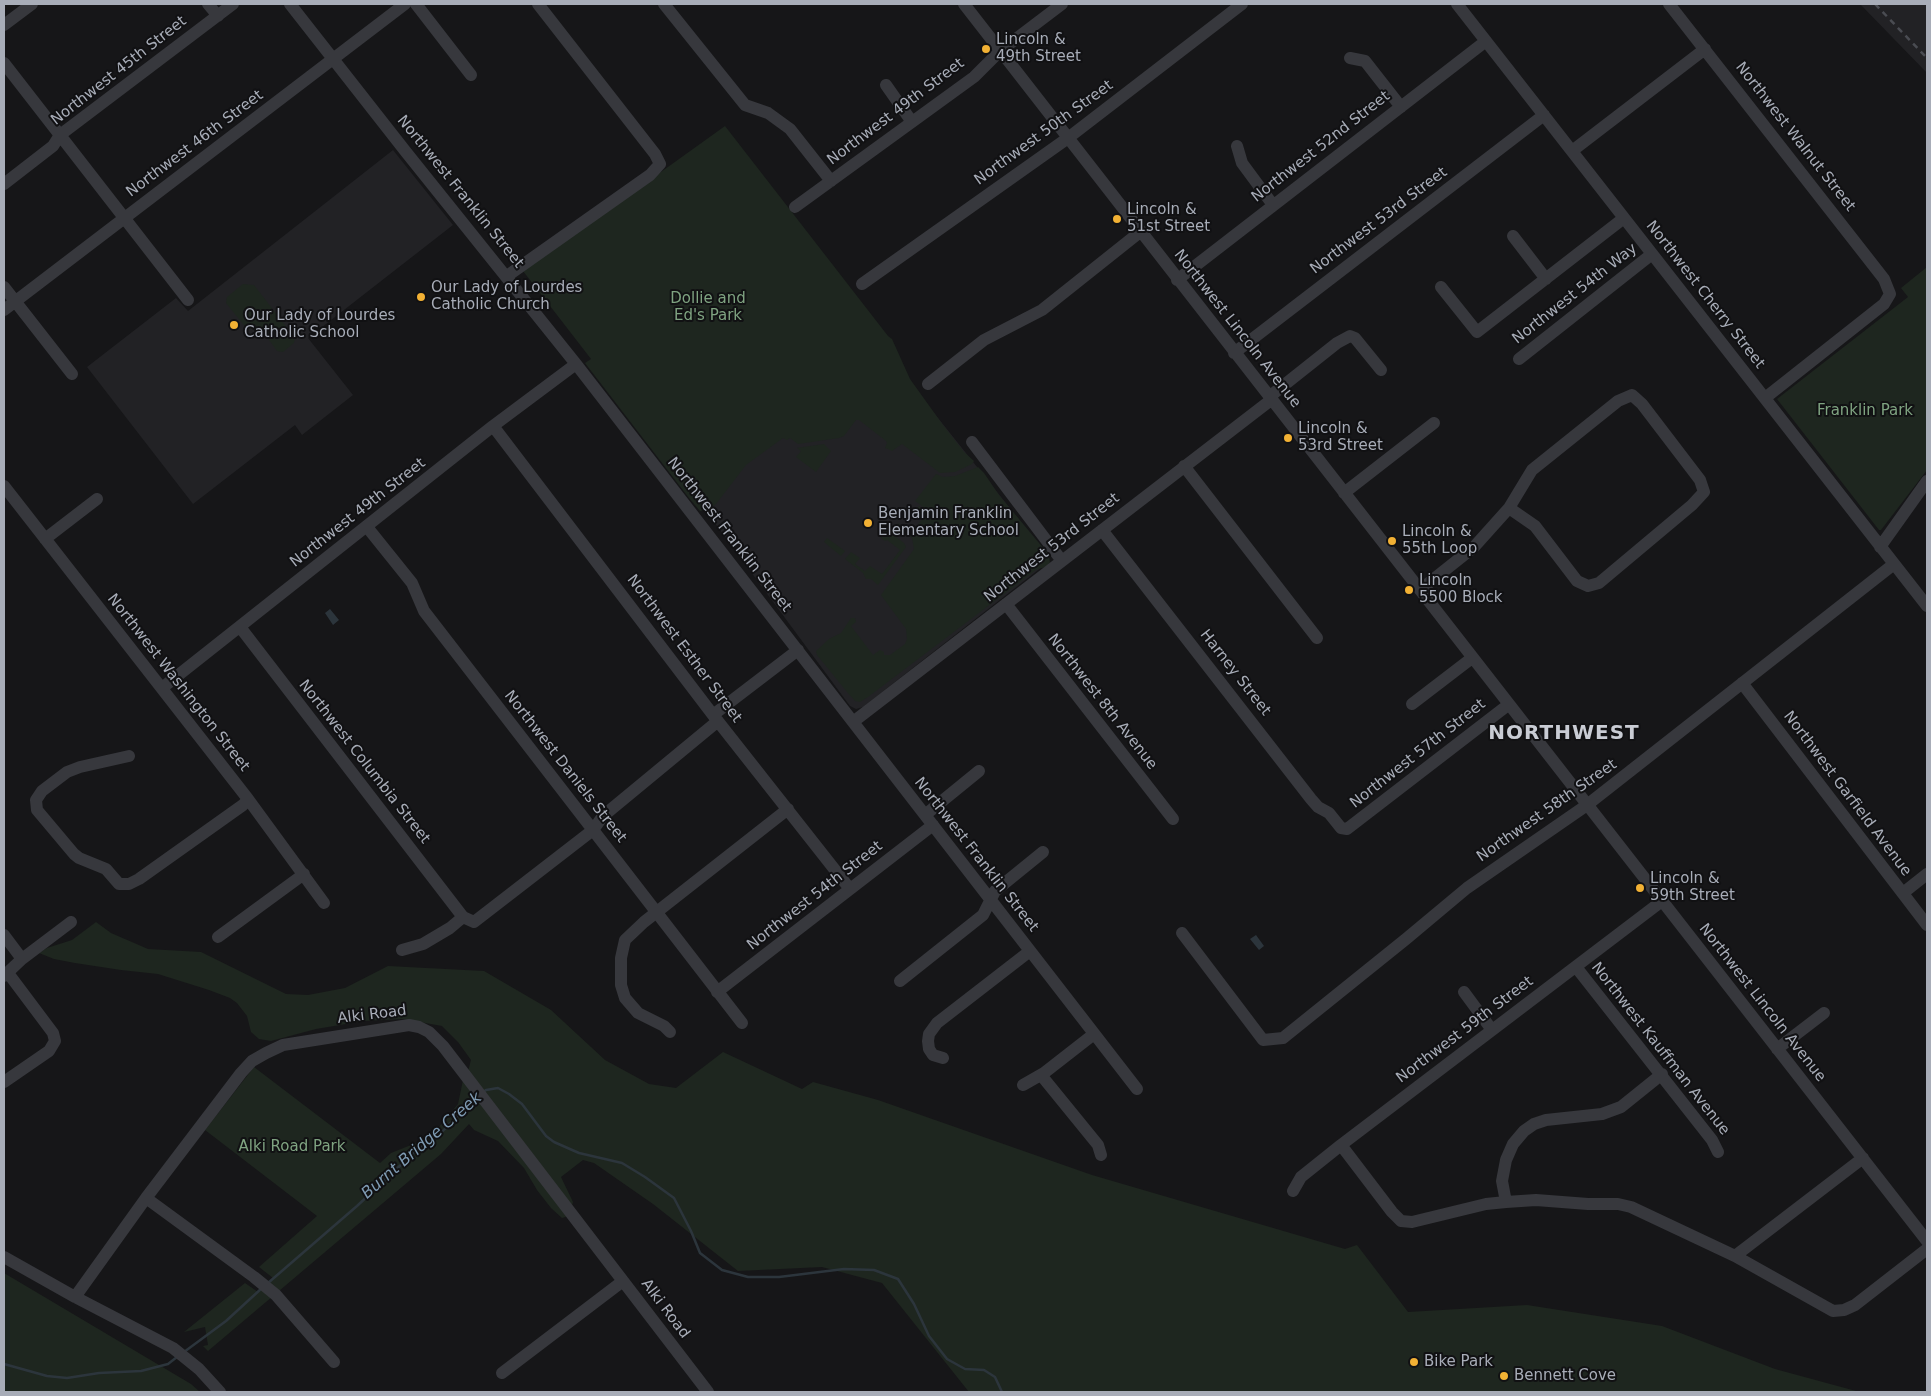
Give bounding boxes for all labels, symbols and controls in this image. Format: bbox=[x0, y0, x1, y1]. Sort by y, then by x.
street label: Northwest 45th Street bbox=[48, 13, 190, 129]
place label: Lincoln & 49th Street bbox=[996, 31, 1081, 66]
marker: Lincoln & 49th Street bbox=[980, 43, 992, 55]
street label: Northwest 49th Street bbox=[824, 55, 968, 169]
street label: Northwest Walnut Street bbox=[1731, 59, 1859, 215]
street label: Northwest 50th Street bbox=[971, 77, 1117, 189]
street label: Northwest 46th Street bbox=[123, 87, 267, 201]
street label: Northwest 52nd Street bbox=[1248, 87, 1394, 207]
street label: Northwest Franklin Street bbox=[393, 112, 527, 272]
street label: Northwest 53rd Street bbox=[1307, 164, 1451, 278]
place label: Lincoln & 51st Street bbox=[1127, 201, 1210, 236]
marker: Lincoln & 51st Street bbox=[1111, 213, 1123, 225]
street label: Northwest Cherry Street bbox=[1642, 218, 1768, 372]
street label: Northwest 54th Way bbox=[1509, 240, 1641, 348]
street label: Northwest Lincoln Avenue bbox=[1170, 246, 1304, 412]
place label: Our Lady of Lourdes Catholic Church bbox=[431, 279, 582, 314]
park label: Dollie and Ed's Park bbox=[670, 290, 746, 325]
marker: Our Lady of Lourdes Catholic Church bbox=[415, 291, 427, 303]
place label: Our Lady of Lourdes Catholic School bbox=[244, 307, 395, 342]
marker: Our Lady of Lourdes Catholic School bbox=[228, 319, 240, 331]
park label: Franklin Park bbox=[1817, 402, 1913, 420]
place label: Lincoln & 53rd Street bbox=[1298, 420, 1383, 455]
marker: Lincoln & 53rd Street bbox=[1282, 432, 1294, 444]
street label: Northwest Franklin Street bbox=[663, 454, 795, 616]
street label: Northwest 49th Street bbox=[287, 455, 429, 571]
street label: Northwest 53rd Street bbox=[981, 490, 1123, 606]
place label: Benjamin Franklin Elementary School bbox=[878, 505, 1019, 540]
marker: Benjamin Franklin Elementary School bbox=[862, 517, 874, 529]
place label: Lincoln & 55th Loop bbox=[1402, 523, 1477, 558]
marker: Lincoln & 55th Loop bbox=[1386, 535, 1398, 547]
street label: Northwest Esther Street bbox=[623, 572, 745, 726]
place label: Lincoln 5500 Block bbox=[1419, 572, 1503, 607]
marker: Lincoln 5500 Block bbox=[1403, 584, 1415, 596]
street label: Northwest Washington Street bbox=[103, 591, 253, 775]
street label: Harney Street bbox=[1196, 626, 1274, 720]
street label: Northwest 8th Avenue bbox=[1043, 631, 1161, 773]
street label: Northwest Columbia Street bbox=[294, 676, 434, 848]
street label: Northwest Daniels Street bbox=[500, 687, 630, 847]
street label: Northwest 57th Street bbox=[1347, 696, 1489, 812]
street label: Northwest Garfield Avenue bbox=[1779, 708, 1915, 880]
district label: NORTHWEST bbox=[1487, 722, 1641, 746]
street label: Northwest 58th Street bbox=[1474, 756, 1620, 866]
street label: Northwest Franklin Street bbox=[910, 774, 1042, 936]
street label: Northwest 54th Street bbox=[744, 838, 886, 954]
place label: Lincoln & 59th Street bbox=[1650, 870, 1735, 905]
marker: Lincoln & 59th Street bbox=[1634, 882, 1646, 894]
street label: Northwest Lincoln Avenue bbox=[1695, 920, 1829, 1086]
street label: Northwest Kauffman Avenue bbox=[1587, 959, 1733, 1139]
street label: Northwest 59th Street bbox=[1393, 973, 1537, 1087]
street label: Alki Road bbox=[336, 1002, 408, 1028]
water label: Burnt Bridge Creek bbox=[358, 1089, 486, 1203]
park label: Alki Road Park bbox=[239, 1138, 345, 1156]
street label: Alki Road bbox=[637, 1276, 693, 1342]
place label: Bike Park bbox=[1424, 1353, 1493, 1371]
marker: Bike Park bbox=[1408, 1356, 1420, 1368]
place label: Bennett Cove bbox=[1514, 1367, 1616, 1385]
marker: Bennett Cove bbox=[1498, 1370, 1510, 1382]

